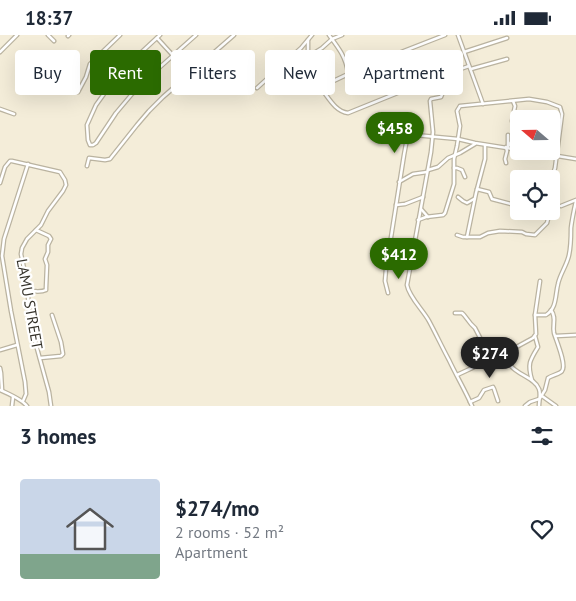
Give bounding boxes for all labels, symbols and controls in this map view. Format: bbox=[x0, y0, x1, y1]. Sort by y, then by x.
text: 18:37 bbox=[25, 6, 73, 30]
chip: Buy bbox=[15, 50, 80, 95]
chip: Rent bbox=[90, 50, 161, 95]
chip: Filters bbox=[171, 50, 255, 95]
chip: New bbox=[265, 50, 335, 95]
chip: Apartment bbox=[345, 50, 463, 95]
north arrow bbox=[510, 110, 560, 160]
map controls bbox=[510, 110, 560, 220]
pin: $458 bbox=[365, 111, 425, 154]
text: $458 bbox=[377, 118, 413, 138]
button: locate bbox=[510, 170, 560, 220]
pin: $412 bbox=[369, 237, 429, 280]
text: $412 bbox=[381, 244, 417, 264]
street label: LAMU STREET bbox=[13, 257, 47, 352]
pin: $274 bbox=[460, 337, 520, 379]
text: $274 bbox=[472, 343, 508, 363]
icon: filters bbox=[528, 422, 556, 450]
text: 3 homes bbox=[20, 423, 96, 450]
text: $274/mo bbox=[175, 495, 259, 522]
icon: home bbox=[60, 499, 120, 559]
icon: heart bbox=[528, 515, 556, 543]
text: 2 rooms · 52 m² bbox=[175, 522, 284, 542]
text: Apartment bbox=[175, 542, 248, 562]

